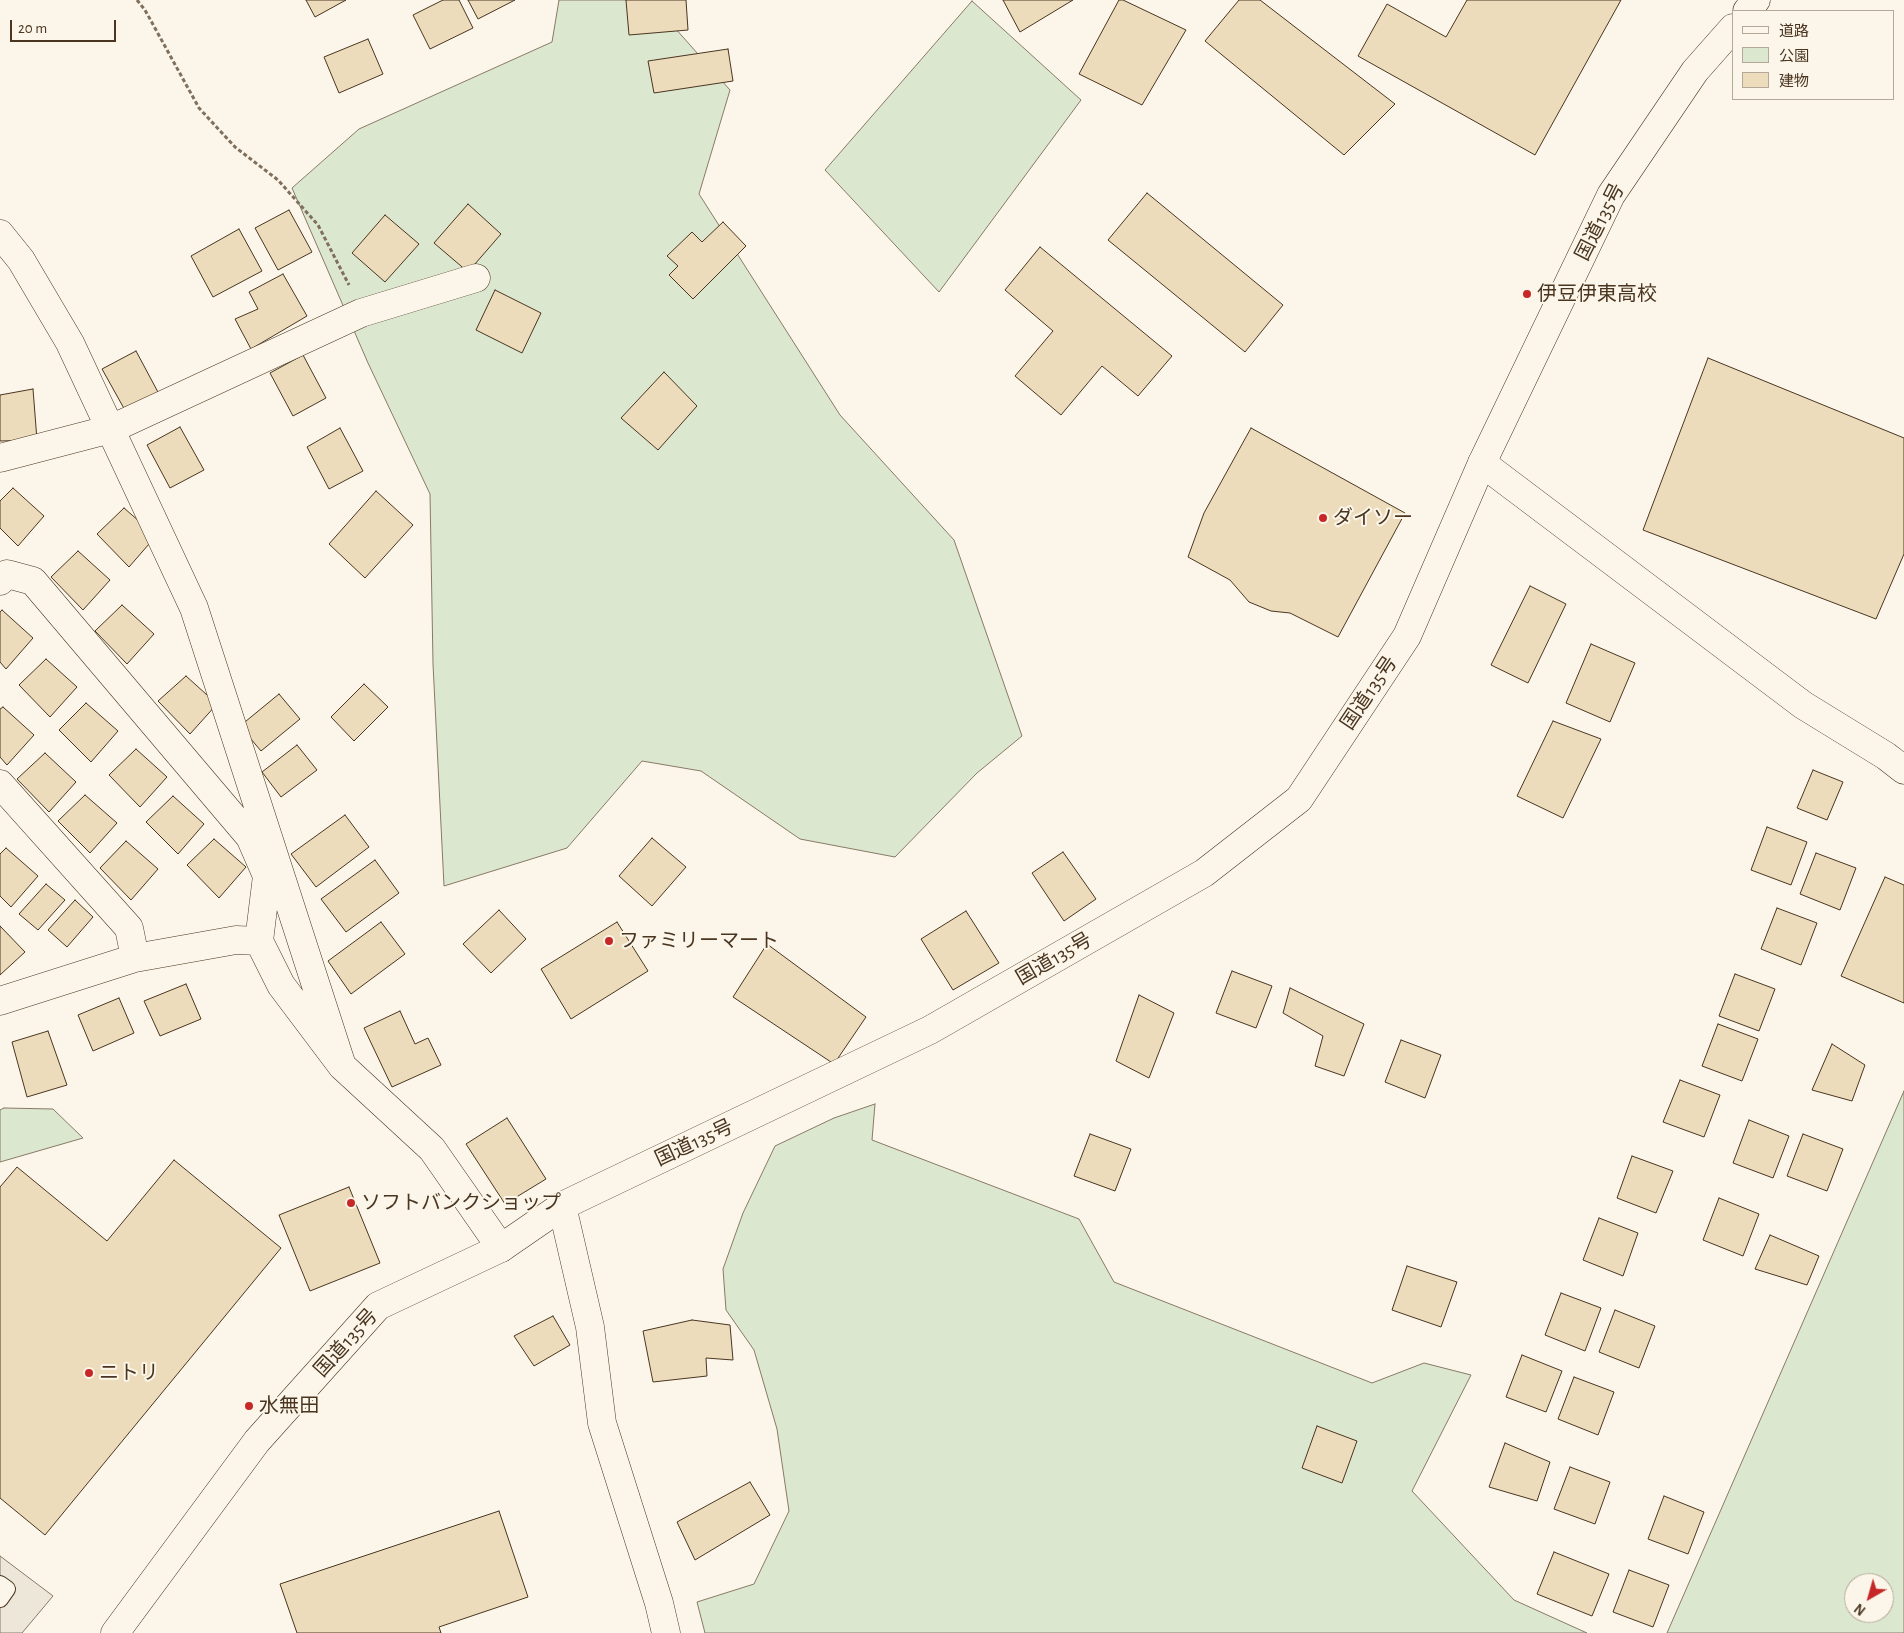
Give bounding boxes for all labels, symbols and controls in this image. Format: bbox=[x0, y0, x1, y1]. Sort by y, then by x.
scale bar bbox=[12, 10, 119, 42]
legend bbox=[1732, 10, 1894, 100]
text: 20 m bbox=[18, 21, 47, 36]
text: 道路 bbox=[1779, 24, 1809, 39]
text: 公園 bbox=[1779, 49, 1809, 64]
text: 建物 bbox=[1779, 74, 1809, 89]
street label: 国道135号 bbox=[1570, 179, 1630, 265]
place label: 伊豆伊東高校 bbox=[1537, 282, 1657, 306]
marker: 伊豆伊東高校 bbox=[1521, 288, 1533, 300]
place label: ダイソー bbox=[1333, 506, 1413, 530]
marker: ダイソー bbox=[1317, 512, 1329, 524]
street label: 国道135号 bbox=[1336, 652, 1402, 734]
street label: 国道135号 bbox=[1012, 928, 1096, 990]
place label: ファミリーマート bbox=[619, 929, 779, 953]
marker: ファミリーマート bbox=[603, 935, 615, 947]
street label: 国道135号 bbox=[651, 1114, 737, 1172]
place label: ソフトバンクショップ bbox=[361, 1191, 561, 1215]
marker: ソフトバンクショップ bbox=[345, 1197, 357, 1209]
street label: 国道135号 bbox=[309, 1304, 383, 1382]
place label: ニトリ bbox=[99, 1361, 159, 1385]
marker: ニトリ bbox=[83, 1367, 95, 1379]
place label: 水無田 bbox=[259, 1394, 319, 1418]
marker: 水無田 bbox=[243, 1400, 255, 1412]
north arrow bbox=[1844, 1573, 1894, 1623]
text: N bbox=[1852, 1601, 1869, 1618]

